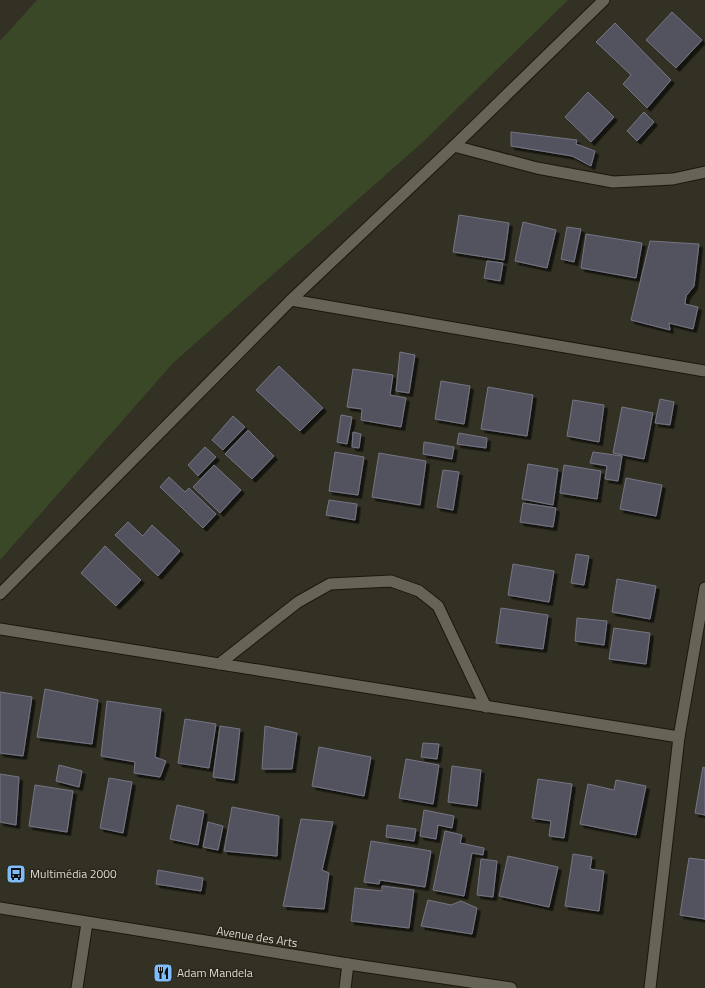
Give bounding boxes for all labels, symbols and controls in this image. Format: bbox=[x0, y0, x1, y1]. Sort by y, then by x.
bus stop icon: Multimédia 2000 bbox=[5, 863, 27, 885]
place label: Multimédia 2000 bbox=[30, 864, 117, 883]
street label: Avenue des Arts bbox=[215, 921, 299, 952]
restaurant icon: Adam Mandela bbox=[152, 962, 174, 984]
place label: Adam Mandela bbox=[177, 963, 253, 982]

